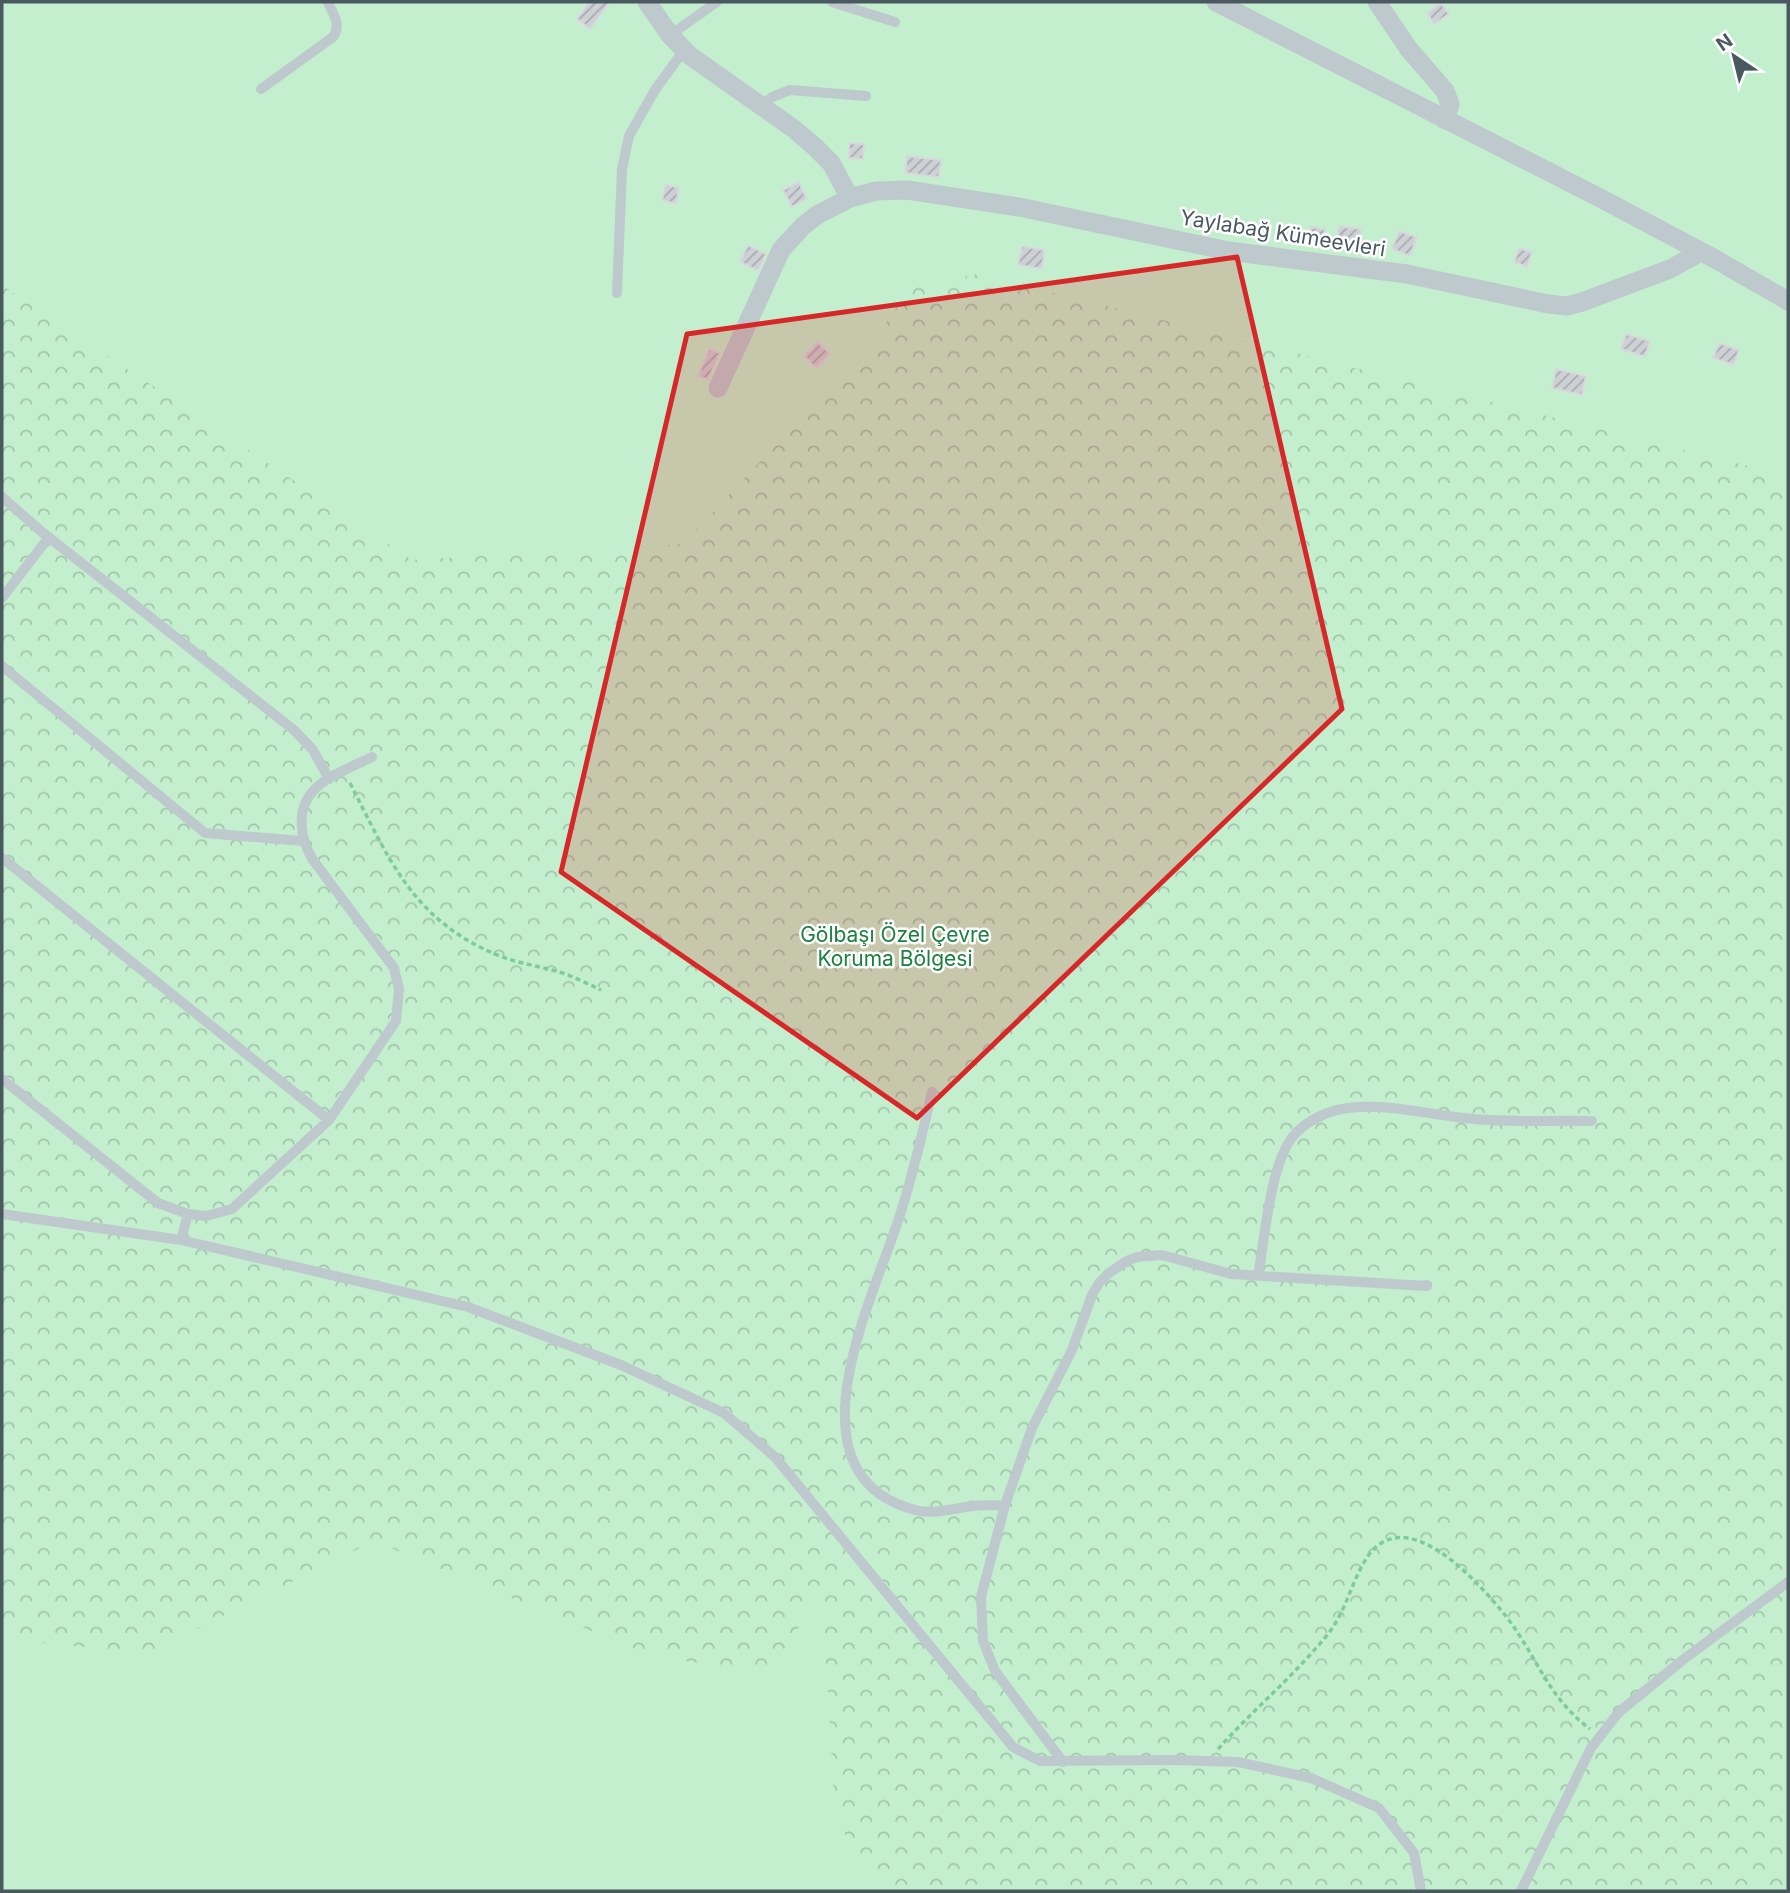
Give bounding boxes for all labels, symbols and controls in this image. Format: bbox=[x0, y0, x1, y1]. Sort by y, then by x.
north arrow bbox=[1699, 21, 1769, 91]
text: N bbox=[1712, 29, 1737, 56]
street label: Yaylabağ Kümeevleri bbox=[1179, 204, 1387, 262]
park label: Gölbaşı Özel Çevre Koruma Bölgesi bbox=[800, 922, 990, 971]

